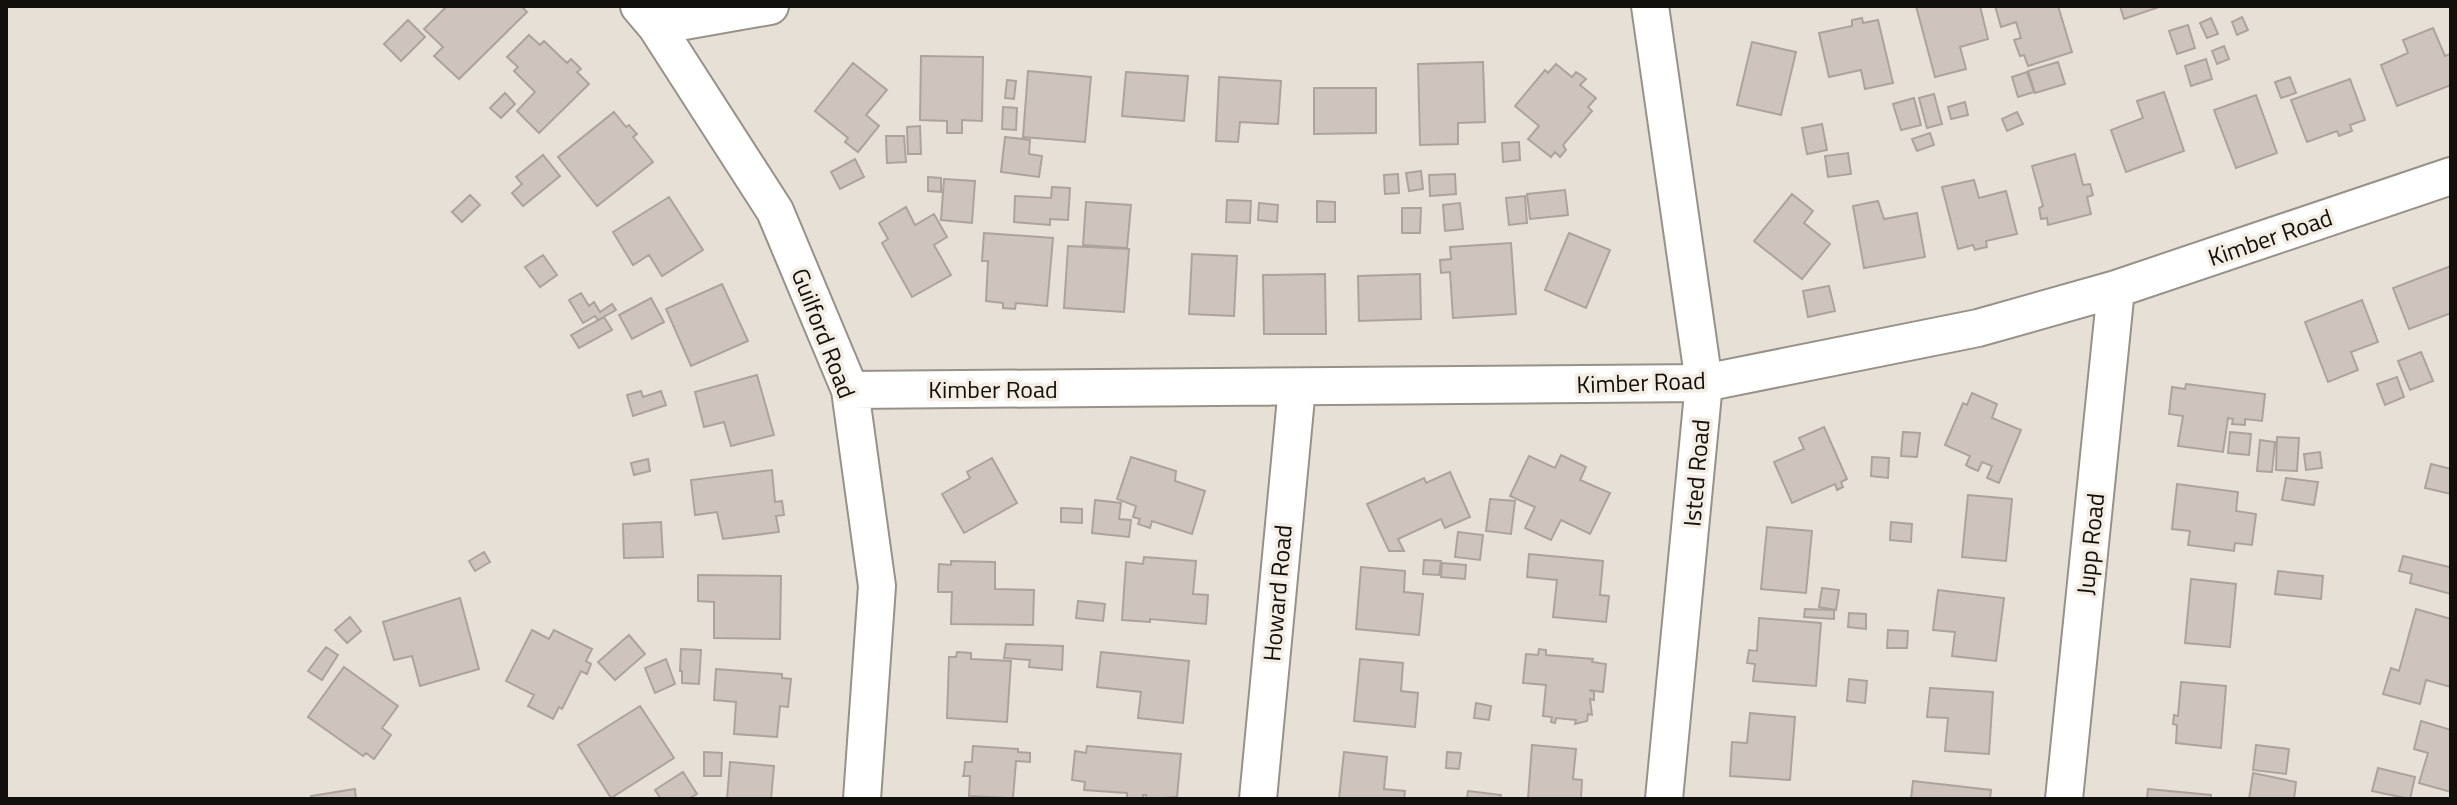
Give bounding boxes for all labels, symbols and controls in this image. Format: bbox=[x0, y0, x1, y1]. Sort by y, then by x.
street label: Kimber Road bbox=[2203, 199, 2337, 275]
street label: Guilford Road bbox=[783, 263, 865, 403]
street label: Kimber Road bbox=[1576, 362, 1706, 402]
street label: Kimber Road bbox=[928, 371, 1058, 407]
street label: Isted Road bbox=[1673, 418, 1719, 528]
street label: Jupp Road bbox=[2067, 491, 2113, 597]
street label: Howard Road bbox=[1253, 523, 1301, 663]

